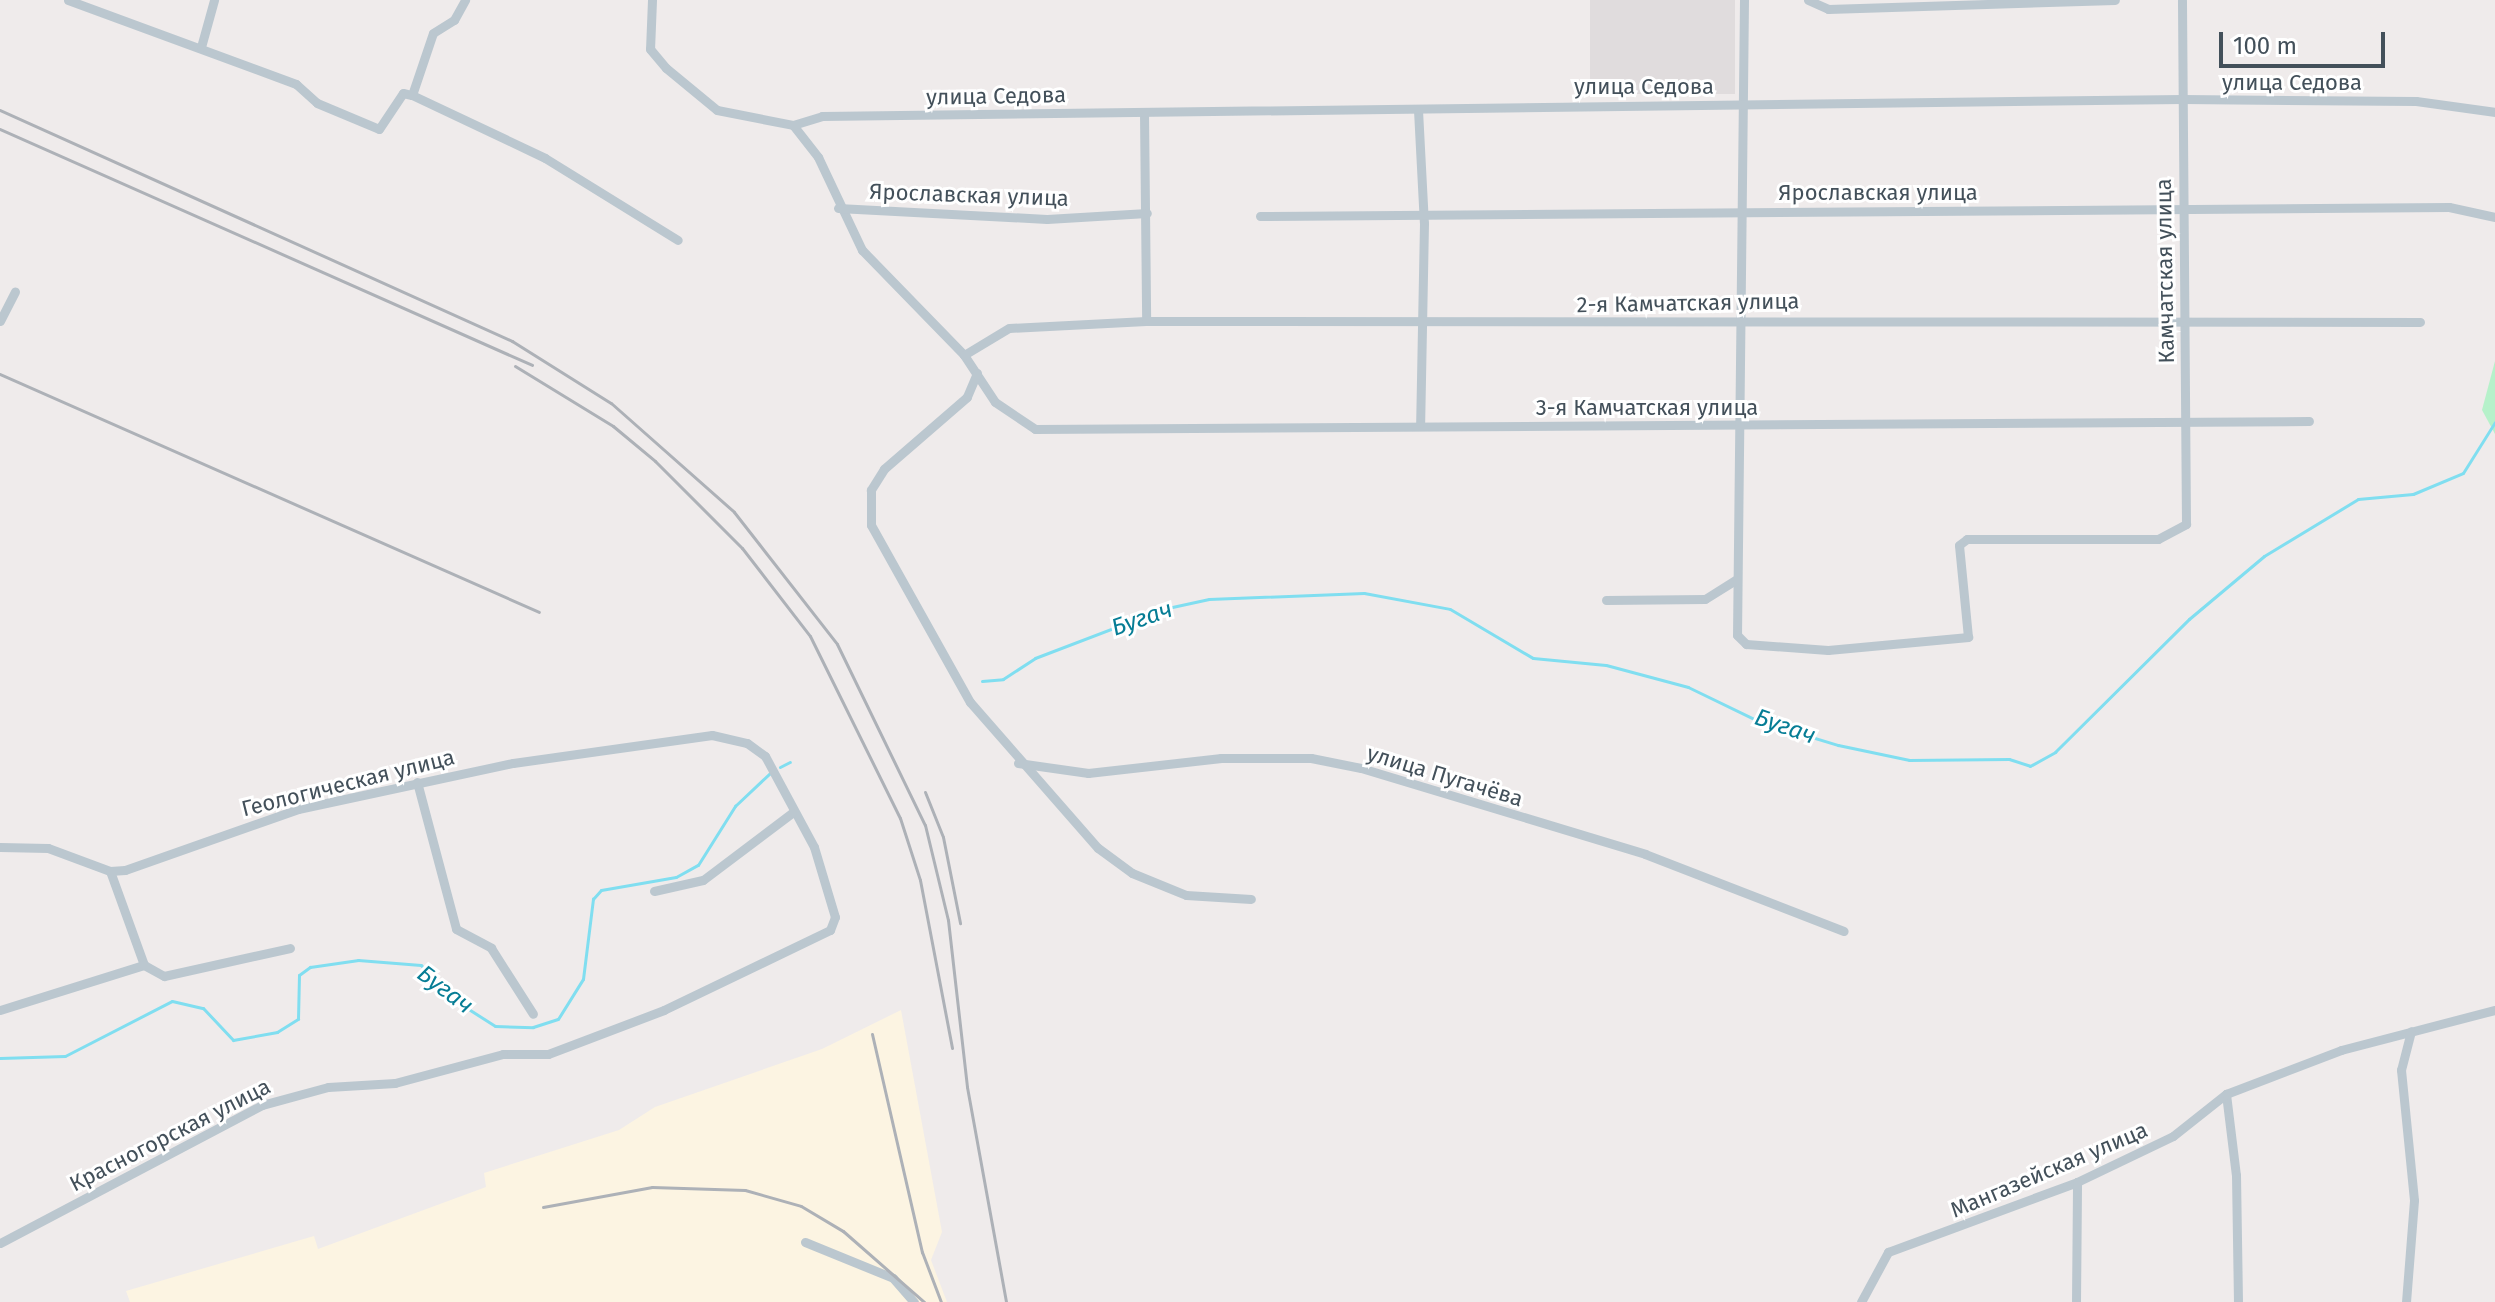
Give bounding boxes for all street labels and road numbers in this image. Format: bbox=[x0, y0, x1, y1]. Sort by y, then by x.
street label: улица Седова bbox=[2222, 70, 2362, 96]
street label: улица Седова bbox=[1574, 74, 1714, 100]
street label: улица Седова bbox=[926, 82, 1066, 110]
street label: Ярославская улица bbox=[869, 178, 1069, 212]
street label: Камчатская улица bbox=[2150, 178, 2180, 364]
street label: Ярославская улица bbox=[1778, 180, 1978, 206]
street label: 2-я Камчатская улица bbox=[1576, 288, 1800, 318]
street label: 3-я Камчатская улица bbox=[1536, 395, 1758, 421]
street label: улица Пугачёва bbox=[1364, 740, 1526, 812]
street label: Геологическая улица bbox=[239, 744, 457, 822]
street label: Красногорская улица bbox=[65, 1073, 275, 1197]
street label: Мангазейская улица bbox=[1946, 1117, 2152, 1223]

